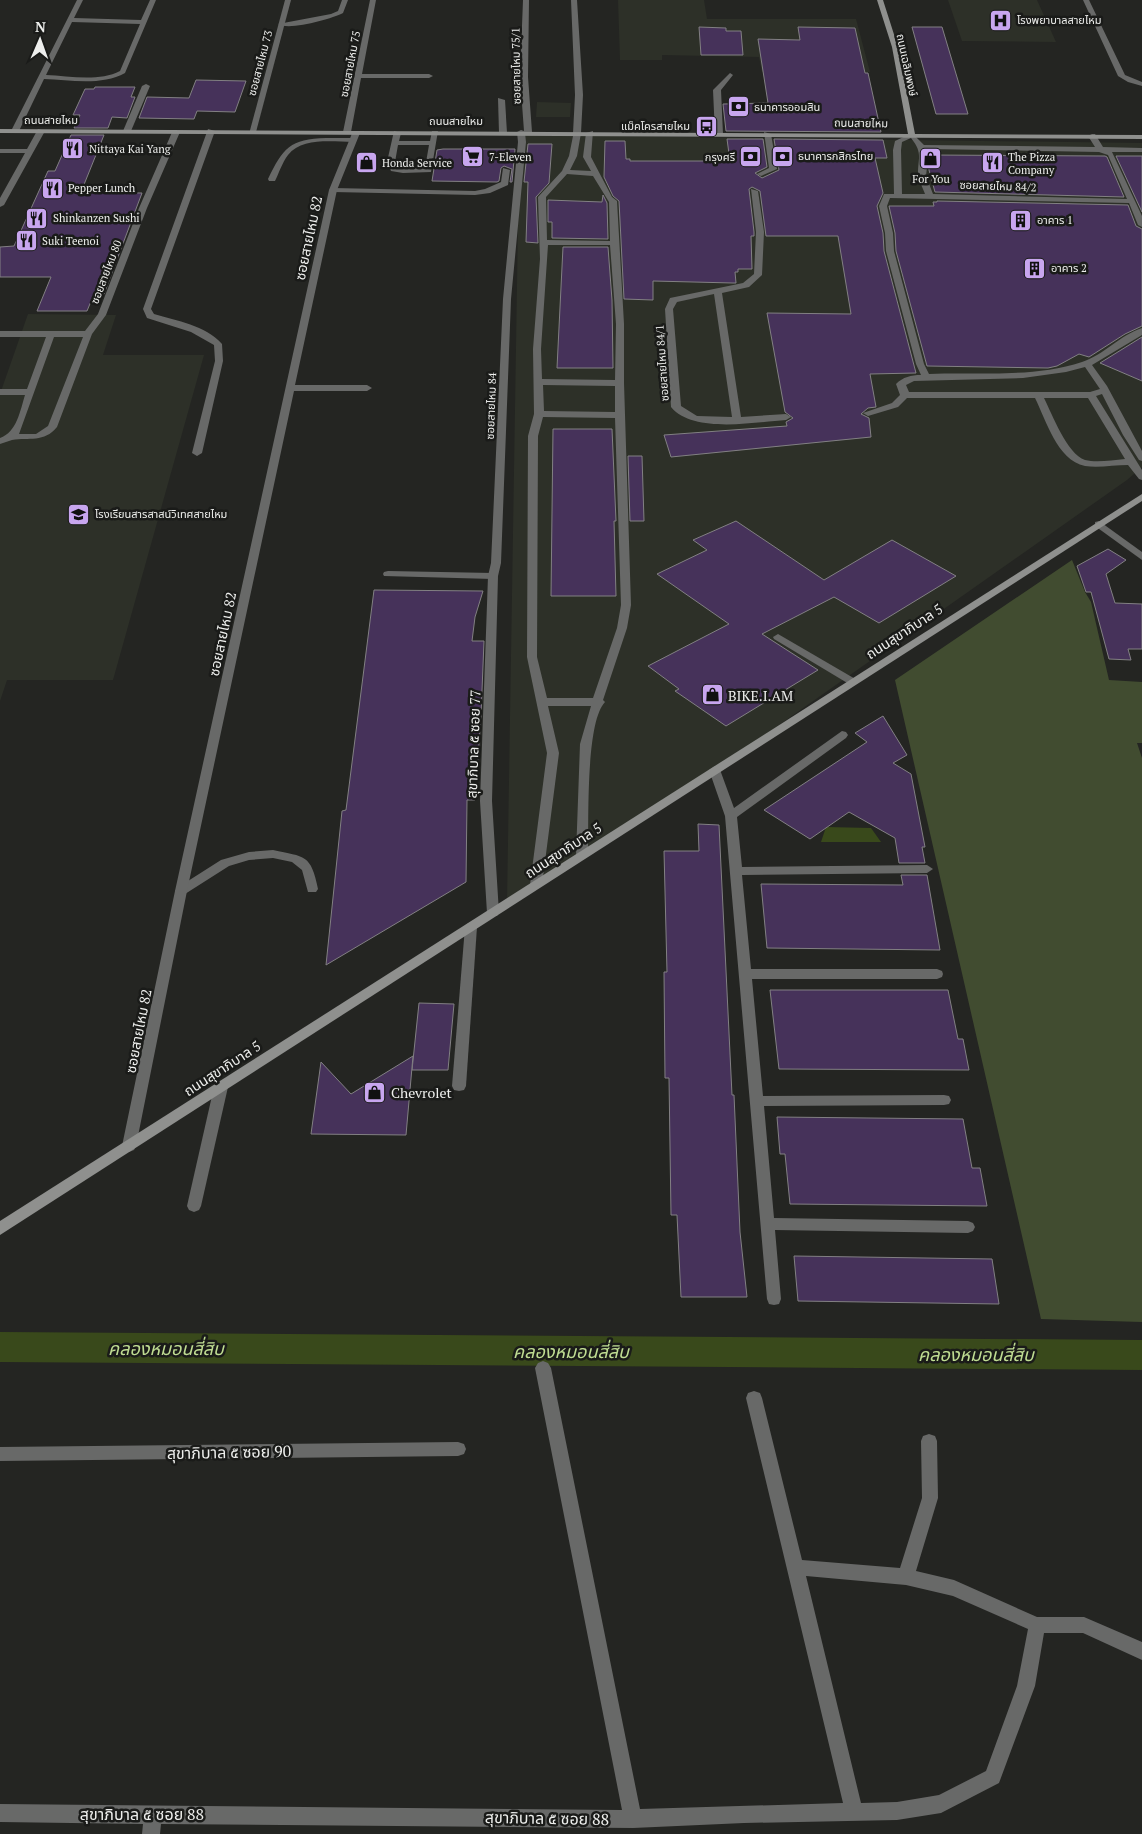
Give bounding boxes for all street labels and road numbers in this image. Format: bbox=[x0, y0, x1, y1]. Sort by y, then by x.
street label: ซอยสายไหม 75/1 bbox=[508, 27, 524, 105]
street label: ซอยสายไหม 73 bbox=[245, 29, 275, 97]
street label: ซอยสายไหม 75 bbox=[337, 30, 363, 98]
street label: ถนนเฉลิมพงษ์ bbox=[894, 32, 920, 98]
street label: ถนนสายไหม bbox=[24, 113, 78, 127]
street label: ถนนสายไหม bbox=[429, 114, 483, 128]
street label: ถนนสายไหม bbox=[834, 116, 888, 130]
street label: ซอยสายไหม 84/2 bbox=[959, 178, 1037, 194]
street label: ซอยสายไหม 82 bbox=[290, 194, 326, 282]
street label: ซอยสายไหม 80 bbox=[87, 238, 125, 306]
street label: ซอยสายไหม 84/1 bbox=[652, 324, 672, 402]
street label: ซอยสายไหม 84 bbox=[483, 372, 499, 440]
street label: ซอยสายไหม 82 bbox=[204, 590, 240, 678]
street label: ถนนสุขาภิบาล 5 bbox=[862, 599, 946, 663]
street label: สุขาภิบาล ๕ ซอย 77 bbox=[462, 689, 484, 799]
street label: ถนนสุขาภิบาล 5 bbox=[521, 818, 605, 882]
street label: ซอยสายไหม 82 bbox=[121, 987, 155, 1075]
street label: ถนนสุขาภิบาล 5 bbox=[180, 1036, 264, 1100]
street label: สุขาภิบาล ๕ ซอย 90 bbox=[167, 1440, 291, 1464]
street label: สุขาภิบาล ๕ ซอย 88 bbox=[80, 1803, 204, 1825]
street label: สุขาภิบาล ๕ ซอย 88 bbox=[485, 1806, 609, 1830]

